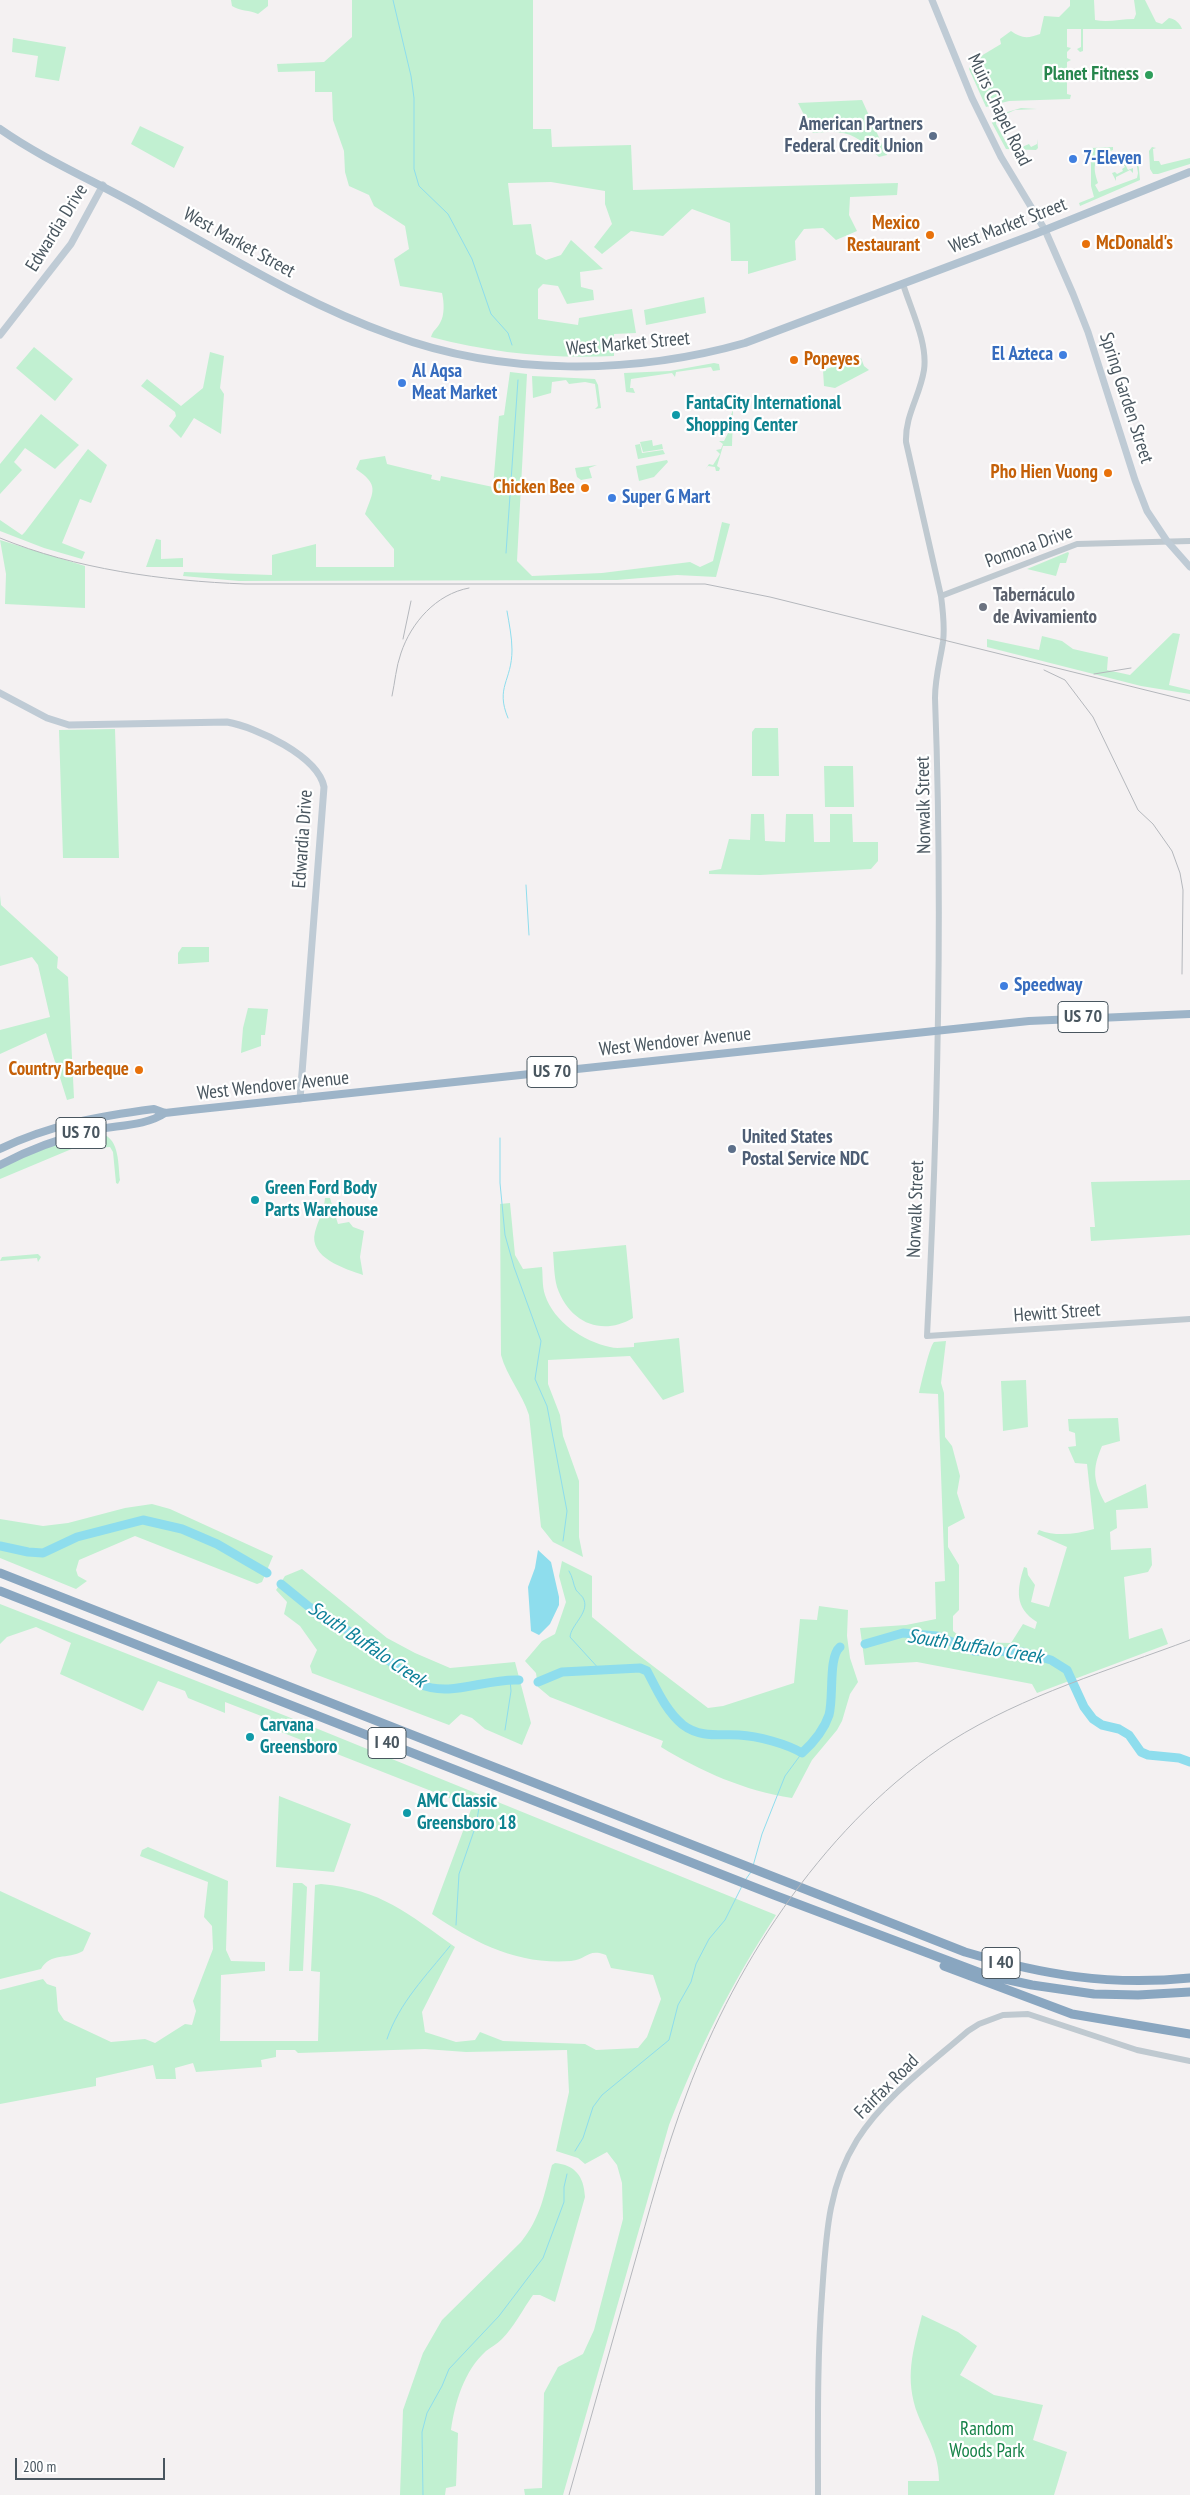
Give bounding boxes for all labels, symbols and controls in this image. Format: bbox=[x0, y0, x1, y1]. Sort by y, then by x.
street label: Muirs Chapel Road bbox=[962, 50, 1036, 170]
place label: Planet Fitness bbox=[1044, 64, 1139, 86]
marker: Planet Fitness bbox=[1143, 69, 1155, 81]
place label: American Partners Federal Credit Union bbox=[784, 114, 923, 158]
marker: American Partners Federal Credit Union bbox=[927, 130, 939, 142]
place label: 7-Eleven bbox=[1083, 148, 1142, 170]
marker: 7-Eleven bbox=[1067, 153, 1079, 165]
street label: Edwardia Drive bbox=[21, 180, 93, 276]
street label: West Market Street bbox=[946, 193, 1070, 259]
street label: West Market Street bbox=[179, 203, 299, 283]
place label: Mexico Restaurant bbox=[847, 213, 920, 257]
marker: Mexico Restaurant bbox=[924, 229, 936, 241]
place label: McDonald's bbox=[1096, 233, 1173, 255]
marker: McDonald's bbox=[1080, 238, 1092, 250]
street label: West Market Street bbox=[565, 327, 691, 361]
street label: Spring Garden Street bbox=[1094, 330, 1158, 466]
place label: El Azteca bbox=[992, 344, 1053, 366]
place label: Popeyes bbox=[804, 349, 860, 371]
marker: El Azteca bbox=[1057, 349, 1069, 361]
marker: Popeyes bbox=[788, 354, 800, 366]
place label: Al Aqsa Meat Market bbox=[412, 361, 497, 405]
marker: Al Aqsa Meat Market bbox=[396, 377, 408, 389]
place label: FantaCity International Shopping Center bbox=[686, 393, 841, 437]
marker: FantaCity International Shopping Center bbox=[670, 409, 682, 421]
place label: Pho Hien Vuong bbox=[991, 462, 1098, 484]
marker: Pho Hien Vuong bbox=[1102, 467, 1114, 479]
place label: Chicken Bee bbox=[493, 477, 575, 499]
marker: Chicken Bee bbox=[579, 482, 591, 494]
place label: Super G Mart bbox=[622, 487, 710, 509]
marker: Super G Mart bbox=[606, 492, 618, 504]
street label: Pomona Drive bbox=[982, 521, 1076, 573]
place label: Tabernáculo de Avivamiento bbox=[993, 585, 1097, 629]
marker: Tabernáculo de Avivamiento bbox=[977, 601, 989, 613]
street label: Norwalk Street bbox=[912, 756, 936, 854]
street label: Edwardia Drive bbox=[288, 789, 318, 889]
place label: Speedway bbox=[1014, 975, 1082, 997]
marker: Speedway bbox=[998, 980, 1010, 992]
road number: US 70 bbox=[1058, 1002, 1108, 1032]
street label: West Wendover Avenue bbox=[598, 1023, 752, 1061]
road number: US 70 bbox=[527, 1056, 577, 1088]
place label: Country Barbeque bbox=[9, 1059, 129, 1081]
marker: Country Barbeque bbox=[133, 1064, 145, 1076]
street label: West Wendover Avenue bbox=[196, 1067, 350, 1105]
road number: US 70 bbox=[56, 1118, 106, 1148]
place label: United States Postal Service NDC bbox=[742, 1127, 869, 1171]
marker: United States Postal Service NDC bbox=[726, 1143, 738, 1155]
street label: Norwalk Street bbox=[903, 1160, 929, 1258]
place label: Green Ford Body Parts Warehouse bbox=[265, 1178, 378, 1222]
marker: Green Ford Body Parts Warehouse bbox=[249, 1194, 261, 1206]
street label: Hewitt Street bbox=[1013, 1299, 1101, 1327]
water label: South Buffalo Creek bbox=[304, 1597, 430, 1693]
water label: South Buffalo Creek bbox=[906, 1624, 1044, 1670]
place label: Carvana Greensboro bbox=[260, 1715, 337, 1759]
road number: I 40 bbox=[368, 1728, 406, 1759]
marker: Carvana Greensboro bbox=[244, 1731, 256, 1743]
place label: AMC Classic Greensboro 18 bbox=[417, 1791, 517, 1835]
marker: AMC Classic Greensboro 18 bbox=[401, 1807, 413, 1819]
road number: I 40 bbox=[982, 1948, 1020, 1979]
street label: Fairfax Road bbox=[850, 2050, 924, 2124]
park label: Random Woods Park bbox=[949, 2419, 1025, 2463]
scale bar bbox=[18, 2448, 168, 2480]
text: 200 m bbox=[23, 2457, 56, 2476]

